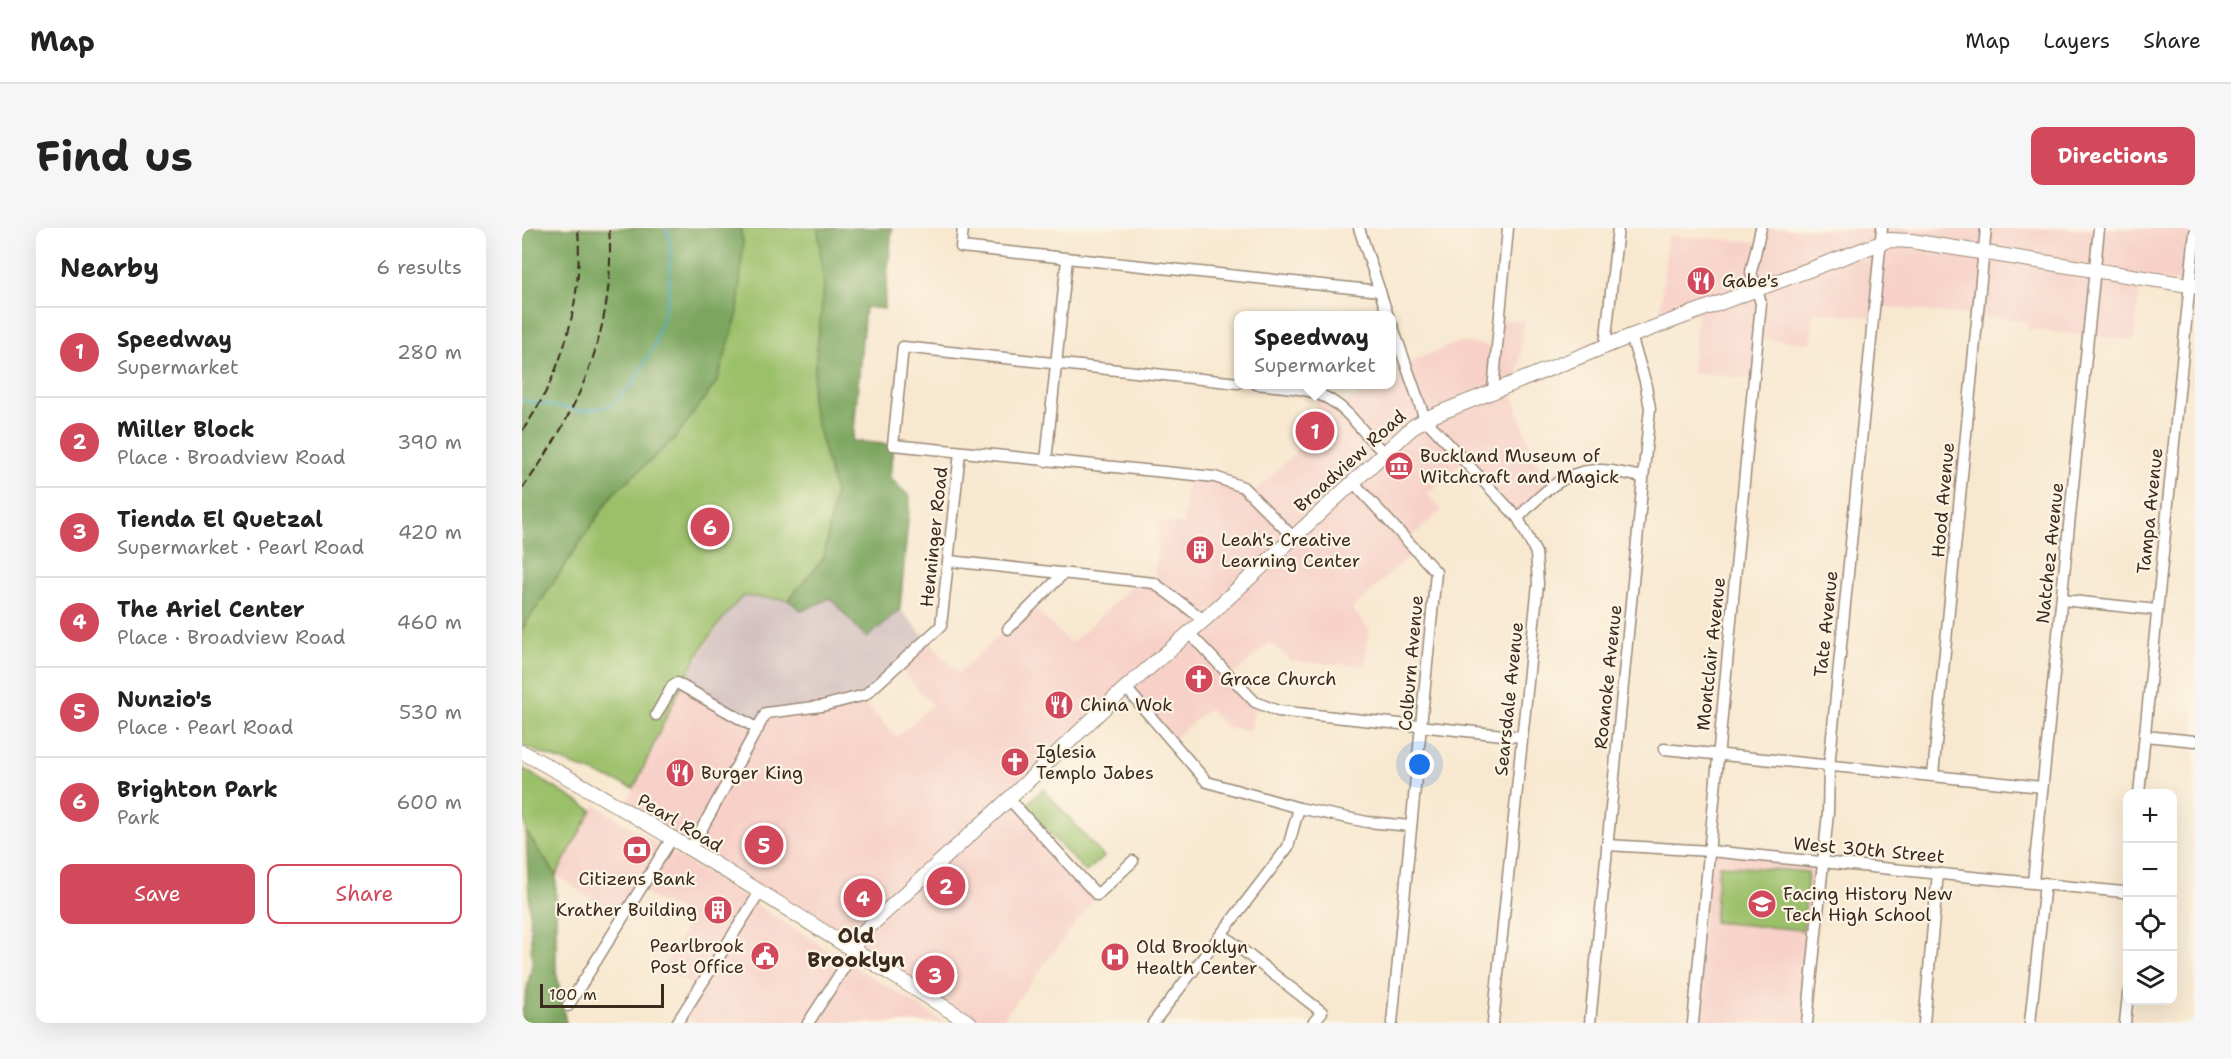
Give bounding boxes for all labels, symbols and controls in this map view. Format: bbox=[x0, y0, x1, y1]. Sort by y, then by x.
text: Map bbox=[30, 22, 95, 60]
text: Map bbox=[1965, 27, 2010, 55]
text: Layers bbox=[2043, 27, 2110, 55]
text: Share bbox=[2143, 27, 2201, 55]
button: Directions bbox=[2031, 127, 2195, 185]
text: Find us bbox=[36, 128, 193, 184]
text: Nearby bbox=[60, 250, 159, 285]
text: 6 results bbox=[376, 254, 462, 280]
restaurant icon: Gabe's bbox=[1685, 265, 1717, 297]
place label: Gabe's bbox=[1722, 269, 1779, 293]
popup bbox=[1234, 311, 1396, 389]
text: Speedway bbox=[1254, 323, 1369, 352]
text: Speedway bbox=[117, 325, 232, 354]
text: 1 bbox=[75, 339, 84, 365]
text: 280 m bbox=[397, 339, 462, 365]
text: Supermarket bbox=[1254, 352, 1376, 378]
text: Supermarket bbox=[117, 354, 239, 380]
street label: Broadview Road bbox=[1289, 404, 1411, 518]
pin: 1 bbox=[1296, 408, 1334, 454]
text: Miller Block bbox=[117, 415, 255, 444]
text: 2 bbox=[73, 429, 87, 455]
text: 390 m bbox=[397, 429, 462, 455]
street label: Hood Avenue bbox=[1926, 441, 1960, 559]
text: Place · Broadview Road bbox=[117, 444, 346, 470]
place label: Buckland Museum of Witchcraft and Magick bbox=[1420, 444, 1619, 489]
street label: Tampa Avenue bbox=[2131, 447, 2169, 575]
museum icon: Buckland Museum of Witchcraft and Magick bbox=[1383, 450, 1415, 482]
street label: Henninger Road bbox=[915, 466, 953, 608]
street label: Natchez Avenue bbox=[2031, 481, 2069, 625]
pin: 6 bbox=[690, 504, 729, 550]
text: Tienda El Quetzal bbox=[117, 505, 323, 534]
text: 3 bbox=[73, 519, 87, 545]
text: 420 m bbox=[398, 519, 462, 545]
place label: Leah's Creative Learning Center bbox=[1221, 528, 1360, 573]
text: Supermarket · Pearl Road bbox=[117, 534, 364, 560]
building icon: Leah's Creative Learning Center bbox=[1184, 534, 1216, 566]
street label: Tate Avenue bbox=[1808, 570, 1844, 678]
street label: Montclair Avenue bbox=[1691, 576, 1731, 732]
street label: Colburn Avenue bbox=[1393, 594, 1429, 732]
text: The Ariel Center bbox=[117, 595, 305, 624]
street label: Roanoke Avenue bbox=[1588, 604, 1628, 750]
text: 4 bbox=[73, 609, 87, 635]
text: 460 m bbox=[397, 609, 462, 635]
street label: Searsdale Avenue bbox=[1489, 621, 1529, 777]
text: Place · Broadview Road bbox=[117, 624, 346, 650]
church icon: Grace Church bbox=[1183, 663, 1215, 695]
place label: Grace Church bbox=[1220, 667, 1337, 691]
text: Nunzio's bbox=[117, 685, 212, 714]
restaurant icon: China Wok bbox=[1043, 689, 1075, 721]
place label: China Wok bbox=[1080, 693, 1173, 717]
text: 5 bbox=[73, 699, 86, 725]
text: 530 m bbox=[399, 699, 462, 725]
text: Place · Pearl Road bbox=[117, 714, 293, 740]
place label: Iglesia Templo Jabes bbox=[1036, 740, 1154, 785]
church icon: Iglesia Templo Jabes bbox=[999, 746, 1031, 778]
your location bbox=[1405, 750, 1434, 779]
restaurant icon: Burger King bbox=[664, 757, 696, 789]
place label: Burger King bbox=[701, 761, 803, 785]
text: Brighton Park bbox=[117, 775, 278, 804]
street label: Pearl Road bbox=[633, 788, 727, 858]
text: 6 bbox=[73, 789, 87, 815]
text: 600 m bbox=[397, 789, 462, 815]
map controls bbox=[2123, 789, 2177, 1005]
button: + bbox=[2123, 789, 2177, 843]
text: Park bbox=[117, 804, 160, 830]
pin: 5 bbox=[744, 822, 784, 868]
street label: West 30th Street bbox=[1792, 831, 1946, 869]
bank icon: Citizens Bank bbox=[621, 834, 653, 866]
button: − bbox=[2123, 843, 2177, 897]
button: Save bbox=[60, 864, 255, 924]
button: Share bbox=[267, 864, 462, 924]
pin: 2 bbox=[926, 864, 966, 908]
place label: Citizens Bank bbox=[578, 867, 696, 891]
pin: 4 bbox=[844, 876, 882, 920]
place label: Facing History New Tech High School bbox=[1783, 882, 1953, 927]
school or university icon: Facing History New Tech High School bbox=[1746, 888, 1778, 920]
building icon: Krather Building bbox=[702, 894, 734, 926]
button: locate bbox=[2123, 897, 2177, 951]
place label: Krather Building bbox=[556, 898, 697, 922]
district label: Old Brooklyn bbox=[807, 922, 905, 974]
place label: Pearlbrook Post Office bbox=[650, 934, 744, 979]
place label: Old Brooklyn Health Center bbox=[1136, 935, 1258, 980]
public building icon: Pearlbrook Post Office bbox=[749, 940, 781, 972]
hospital icon: Old Brooklyn Health Center bbox=[1099, 941, 1131, 973]
button: layers bbox=[2123, 951, 2177, 1005]
pin: 3 bbox=[916, 952, 954, 998]
scale bar bbox=[540, 981, 664, 1008]
text: 100 m bbox=[549, 984, 597, 1005]

